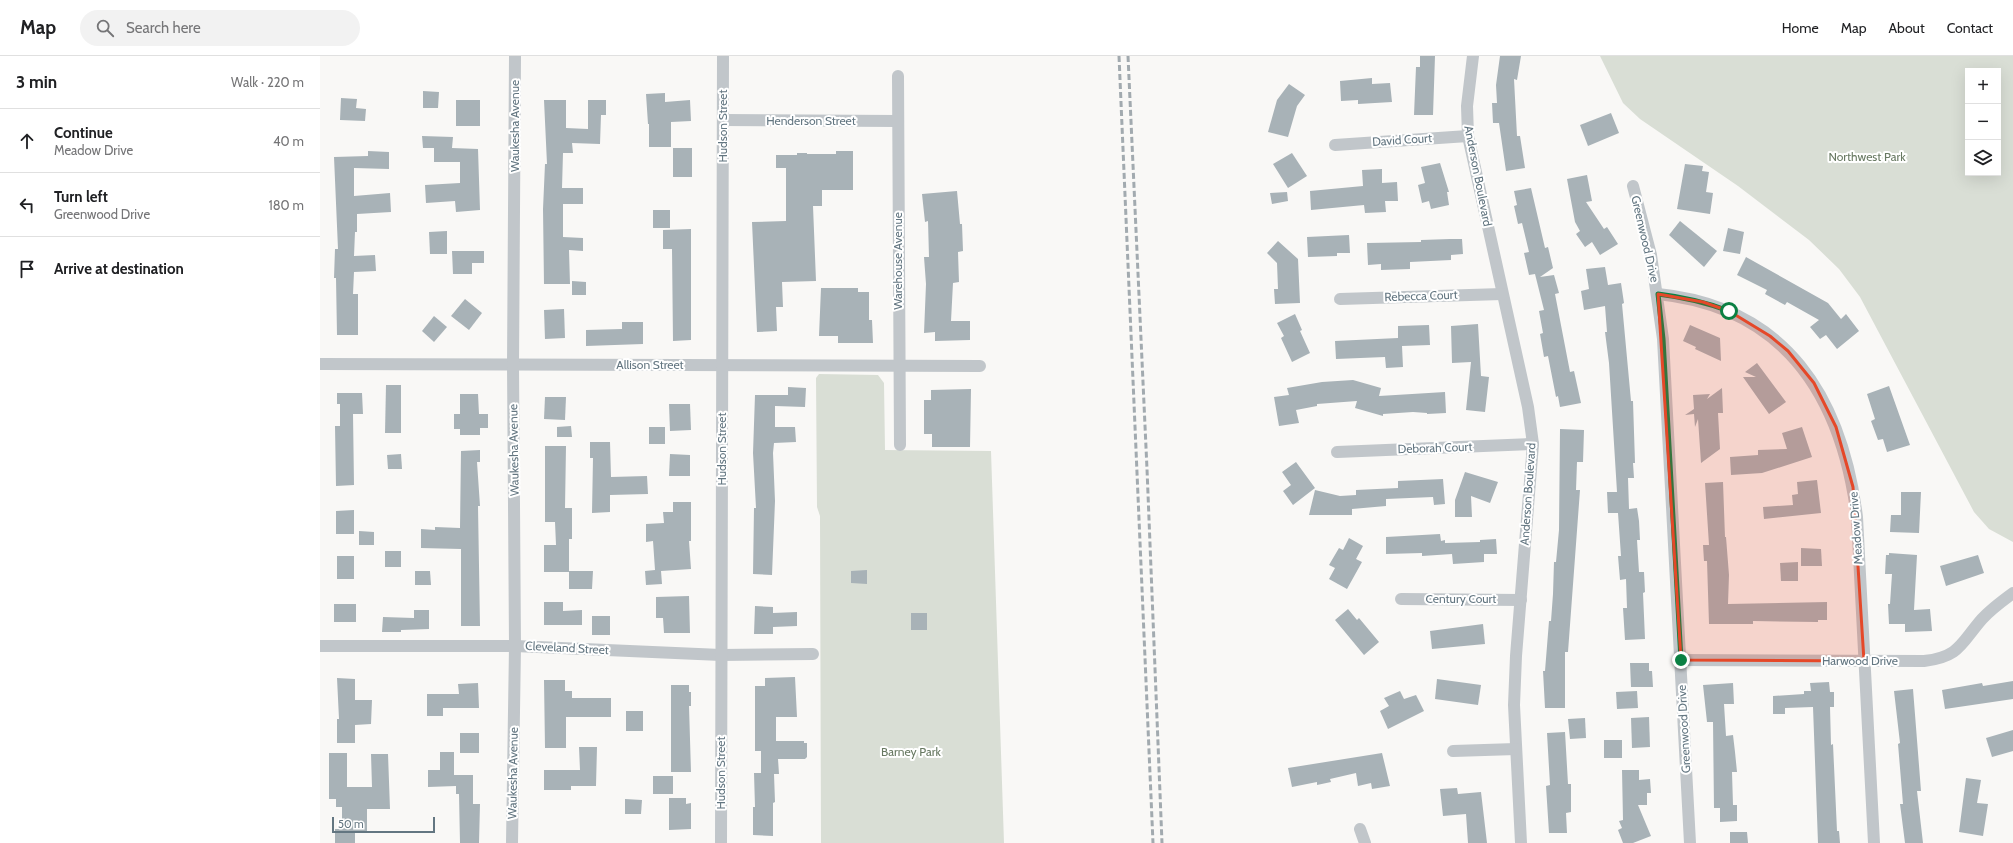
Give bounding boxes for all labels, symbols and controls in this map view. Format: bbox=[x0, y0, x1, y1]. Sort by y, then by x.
search box bbox=[80, 10, 360, 46]
text: Map bbox=[20, 16, 56, 39]
icon: search bbox=[94, 17, 116, 39]
text: Search here bbox=[126, 19, 201, 37]
text: Home bbox=[1782, 19, 1819, 37]
text: Map bbox=[1841, 19, 1866, 37]
text: About bbox=[1888, 19, 1925, 37]
text: Contact bbox=[1947, 19, 1993, 37]
map controls bbox=[1965, 68, 2001, 176]
button: + bbox=[1965, 68, 2001, 104]
text: 3 min bbox=[16, 72, 57, 92]
text: Walk · 220 m bbox=[231, 74, 304, 90]
street label: Waukesha Avenue bbox=[507, 80, 522, 172]
street label: Hudson Street bbox=[715, 89, 730, 163]
button: − bbox=[1965, 104, 2001, 140]
street label: Henderson Street bbox=[766, 113, 856, 128]
text: Continue bbox=[54, 124, 113, 142]
street label: Anderson Boulevard bbox=[1461, 124, 1496, 228]
icon: ahead bbox=[16, 130, 38, 152]
street label: David Court bbox=[1372, 130, 1432, 149]
text: 40 m bbox=[273, 133, 304, 149]
button: layers bbox=[1965, 140, 2001, 176]
text: Meadow Drive bbox=[54, 142, 133, 158]
park label: Northwest Park bbox=[1828, 149, 1906, 164]
text: Turn left bbox=[54, 188, 108, 206]
icon: left bbox=[16, 194, 38, 216]
street label: Greenwood Drive bbox=[1628, 194, 1663, 284]
text: 180 m bbox=[268, 197, 304, 213]
text: Greenwood Drive bbox=[54, 206, 150, 222]
street label: Warehouse Avenue bbox=[890, 212, 905, 310]
icon: arrive bbox=[16, 258, 38, 280]
text: Arrive at destination bbox=[54, 260, 184, 278]
street label: Rebecca Court bbox=[1384, 287, 1458, 304]
route start bbox=[1720, 302, 1738, 320]
street label: Allison Street bbox=[616, 357, 684, 372]
street label: Waukesha Avenue bbox=[505, 404, 522, 496]
street label: Hudson Street bbox=[714, 412, 729, 486]
street label: Deborah Court bbox=[1397, 439, 1473, 456]
street label: Anderson Boulevard bbox=[1516, 442, 1539, 546]
street label: Meadow Drive bbox=[1845, 491, 1866, 565]
street label: Century Court bbox=[1426, 591, 1496, 606]
street label: Cleveland Street bbox=[525, 638, 609, 657]
route end bbox=[1672, 651, 1690, 669]
street label: Harwood Drive bbox=[1822, 653, 1898, 668]
street label: Greenwood Drive bbox=[1674, 684, 1693, 774]
street label: Waukesha Avenue bbox=[504, 727, 521, 819]
street label: Hudson Street bbox=[713, 736, 728, 810]
park label: Barney Park bbox=[881, 744, 942, 759]
scale bar bbox=[332, 815, 435, 834]
text: 50 m bbox=[338, 817, 364, 831]

